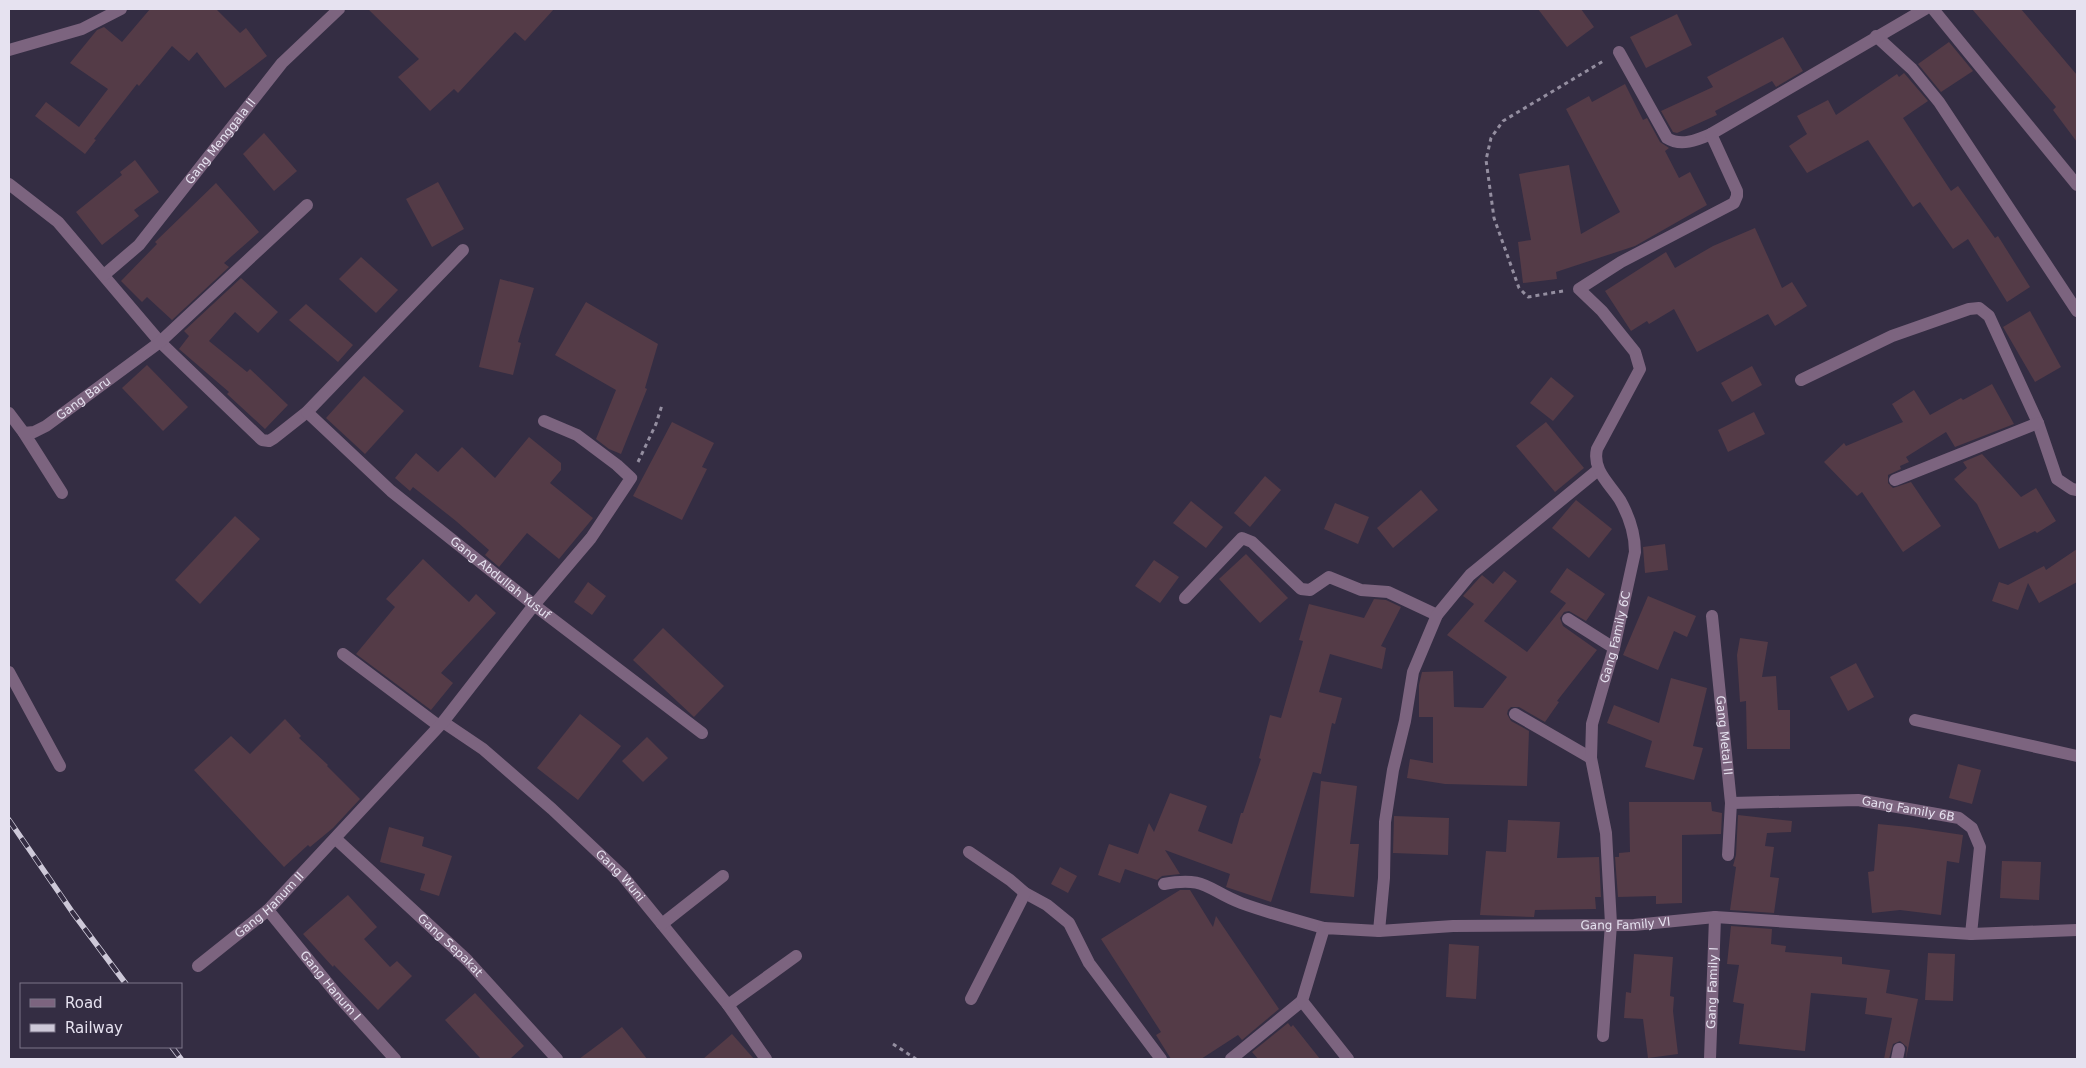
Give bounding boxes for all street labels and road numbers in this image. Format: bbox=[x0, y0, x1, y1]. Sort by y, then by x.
street label: Gang Menggala II bbox=[182, 96, 259, 187]
street label: Gang Baru bbox=[54, 374, 113, 423]
street label: Gang Abdullah Yusuf bbox=[447, 534, 554, 622]
street label: Gang Family 6C bbox=[1597, 590, 1633, 685]
street label: Gang Metal II bbox=[1713, 695, 1735, 776]
street label: Gang Family 6B bbox=[1861, 794, 1956, 824]
street label: Gang Wuni bbox=[593, 847, 648, 904]
street label: Gang Hanum II bbox=[232, 869, 307, 941]
street label: Gang Sepakat bbox=[415, 911, 486, 980]
street label: Gang Family VI bbox=[1580, 914, 1671, 932]
street label: Gang Family I bbox=[1704, 947, 1721, 1029]
street label: Gang Hanum I bbox=[297, 948, 364, 1023]

